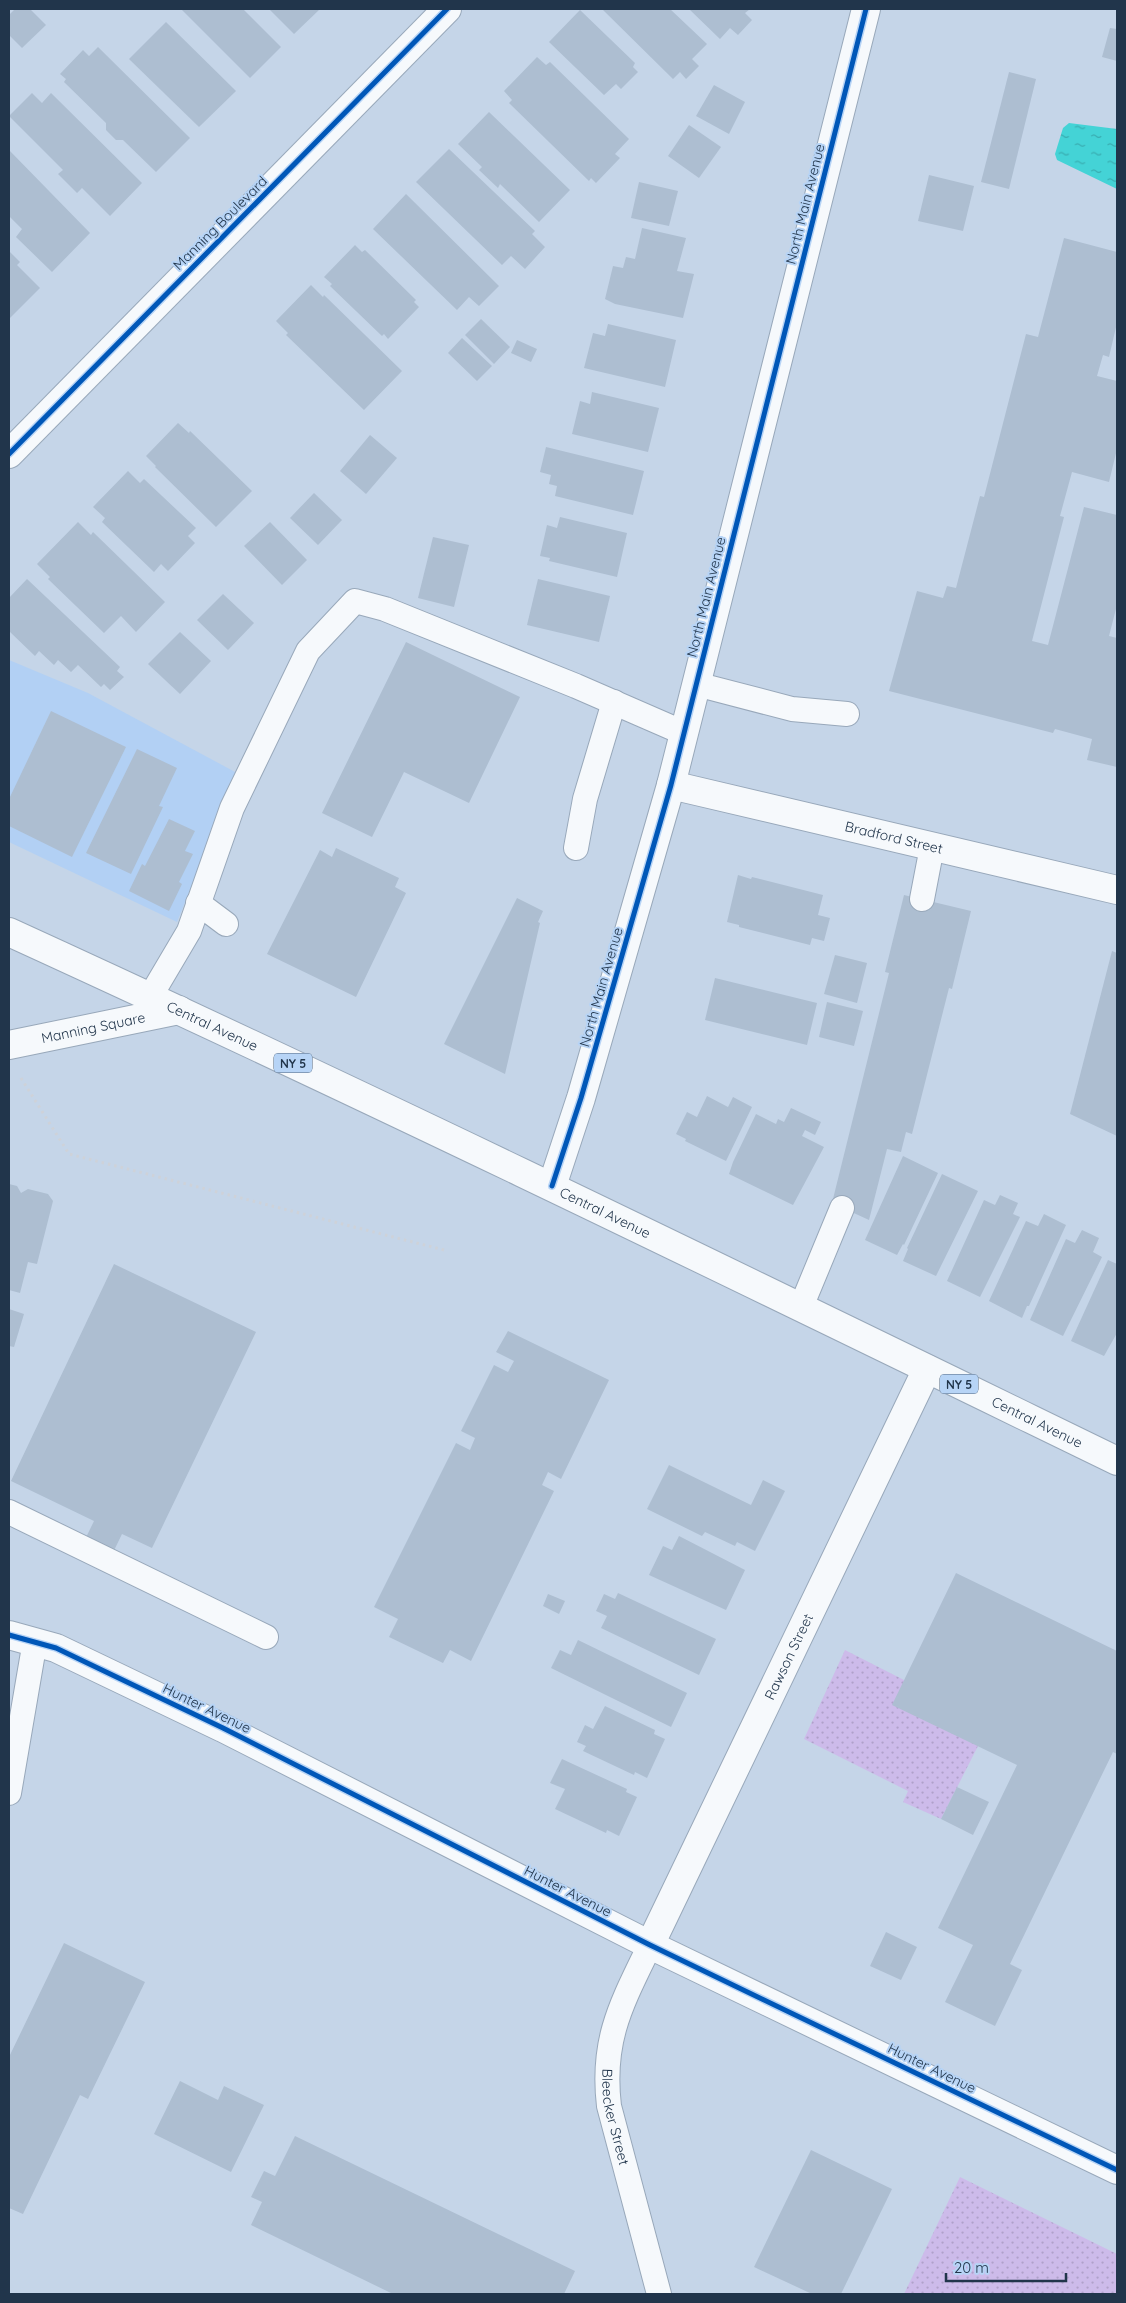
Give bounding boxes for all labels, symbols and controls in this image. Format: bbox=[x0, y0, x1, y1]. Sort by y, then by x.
street label: North Main Avenue bbox=[781, 142, 829, 266]
street label: Manning Boulevard bbox=[169, 172, 271, 274]
street label: North Main Avenue bbox=[682, 535, 730, 659]
street label: Bradford Street bbox=[843, 817, 945, 858]
street label: North Main Avenue bbox=[575, 925, 627, 1049]
street label: Central Avenue bbox=[164, 997, 261, 1055]
street label: Manning Square bbox=[40, 1008, 147, 1047]
road number: NY 5 bbox=[274, 1054, 312, 1072]
street label: Central Avenue bbox=[557, 1183, 654, 1242]
road number: NY 5 bbox=[940, 1375, 978, 1394]
street label: Central Avenue bbox=[989, 1392, 1085, 1452]
street label: Rawson Street bbox=[760, 1610, 817, 1703]
street label: Hunter Avenue bbox=[160, 1679, 254, 1737]
street label: Hunter Avenue bbox=[521, 1861, 615, 1921]
street label: Hunter Avenue bbox=[885, 2039, 979, 2097]
street label: Bleecker Street bbox=[598, 2068, 633, 2167]
scale bar bbox=[946, 2250, 1066, 2282]
text: 20 m bbox=[954, 2258, 989, 2277]

